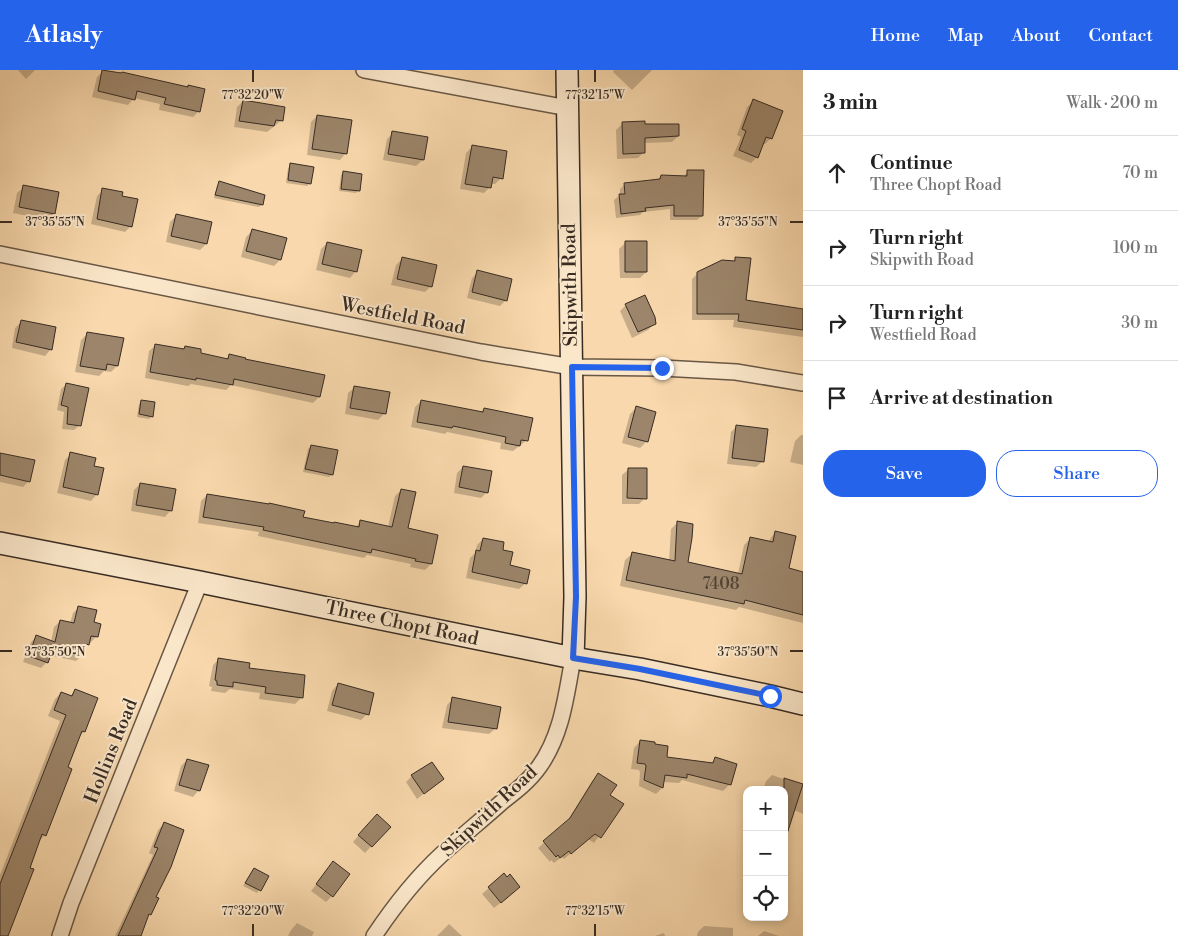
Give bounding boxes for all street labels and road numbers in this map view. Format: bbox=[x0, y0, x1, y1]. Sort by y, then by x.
street label: Skipwith Road bbox=[557, 223, 583, 347]
street label: Westfield Road bbox=[338, 292, 468, 340]
street label: Three Chopt Road bbox=[323, 595, 481, 651]
street label: Hollins Road bbox=[79, 695, 143, 807]
street label: Skipwith Road bbox=[436, 760, 542, 862]

